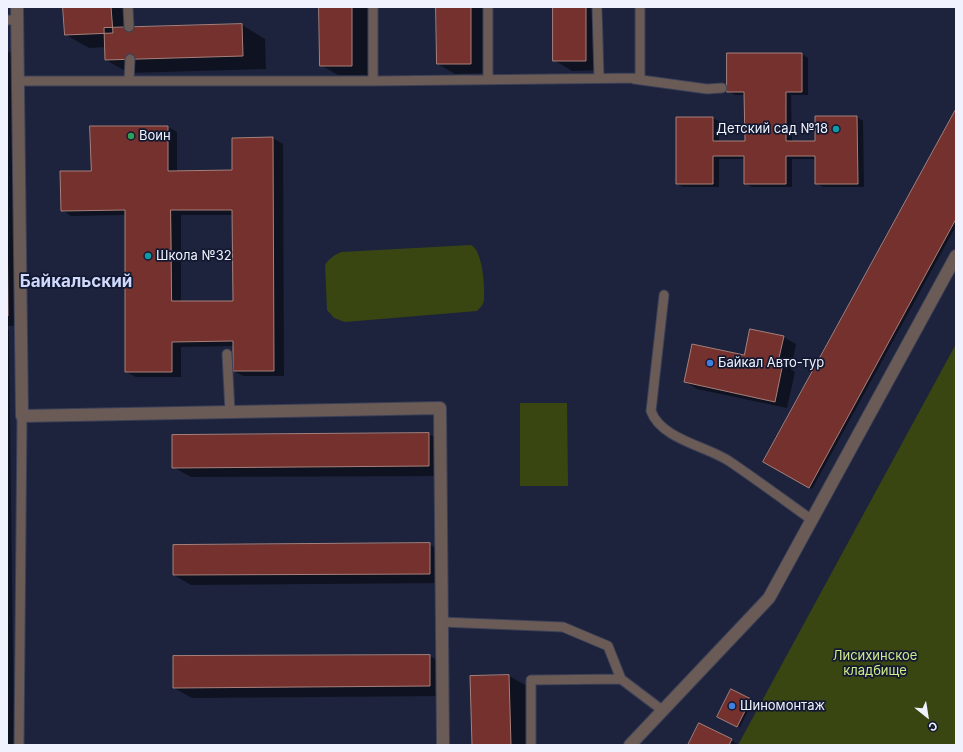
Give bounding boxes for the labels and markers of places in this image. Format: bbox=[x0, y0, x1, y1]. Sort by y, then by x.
place label: Детский сад №18 bbox=[716, 121, 828, 137]
marker: Детский сад №18 bbox=[831, 124, 841, 134]
place label: Воин bbox=[139, 128, 171, 144]
marker: Воин bbox=[126, 131, 136, 141]
place label: Школа №32 bbox=[156, 248, 232, 264]
marker: Школа №32 bbox=[143, 251, 153, 261]
place label: Байкал Авто-тур bbox=[718, 355, 824, 371]
marker: Байкал Авто-тур bbox=[705, 358, 715, 368]
place label: Шиномонтаж bbox=[740, 698, 825, 714]
marker: Шиномонтаж bbox=[727, 701, 737, 711]

